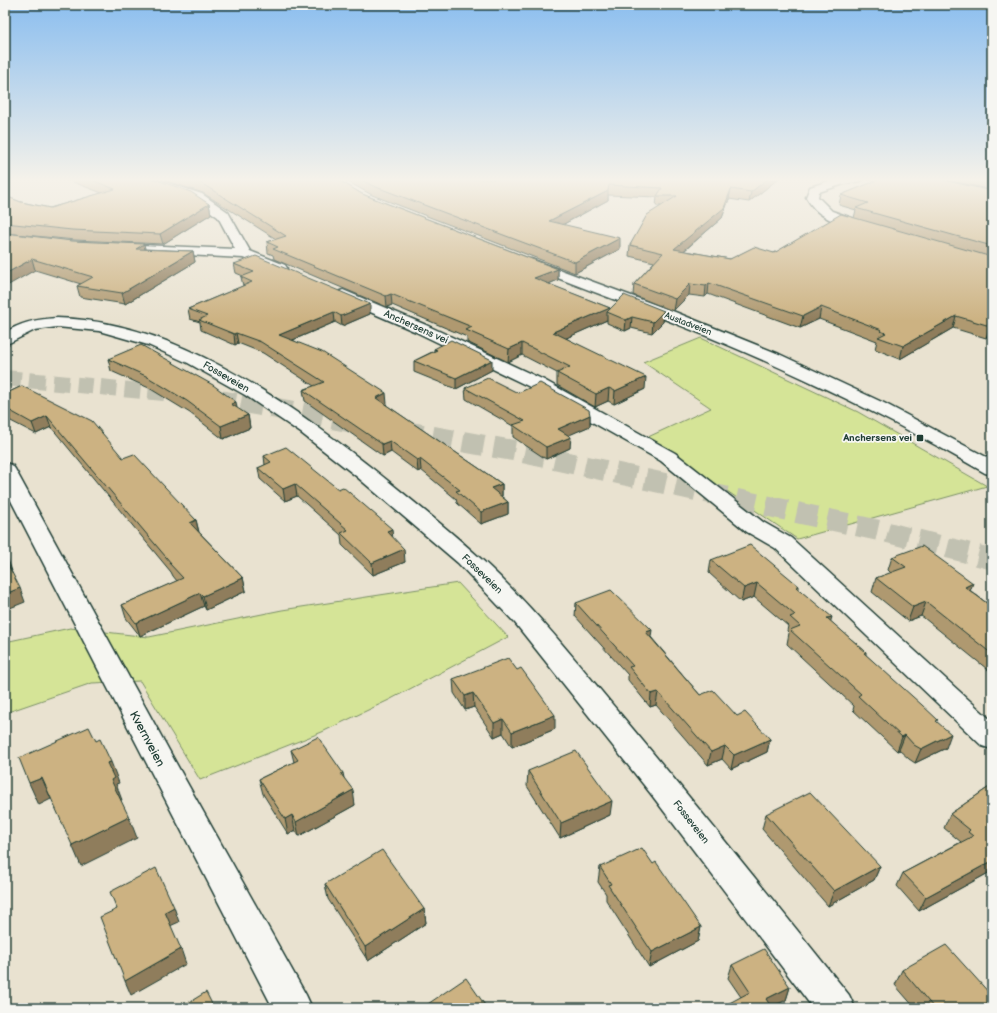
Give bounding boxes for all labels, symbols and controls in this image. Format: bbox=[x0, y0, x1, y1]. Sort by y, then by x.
street label: Anchersens vei bbox=[382, 307, 450, 347]
street label: Austadveien bbox=[663, 310, 713, 338]
street label: Fosseveien bbox=[201, 359, 252, 395]
place label: Anchersens vei bbox=[842, 432, 912, 444]
marker: Anchersens vei bbox=[915, 433, 925, 443]
street label: Fosseveien bbox=[459, 552, 505, 597]
street label: Kvernveien bbox=[126, 709, 168, 770]
street label: Fosseveien bbox=[670, 798, 712, 846]

